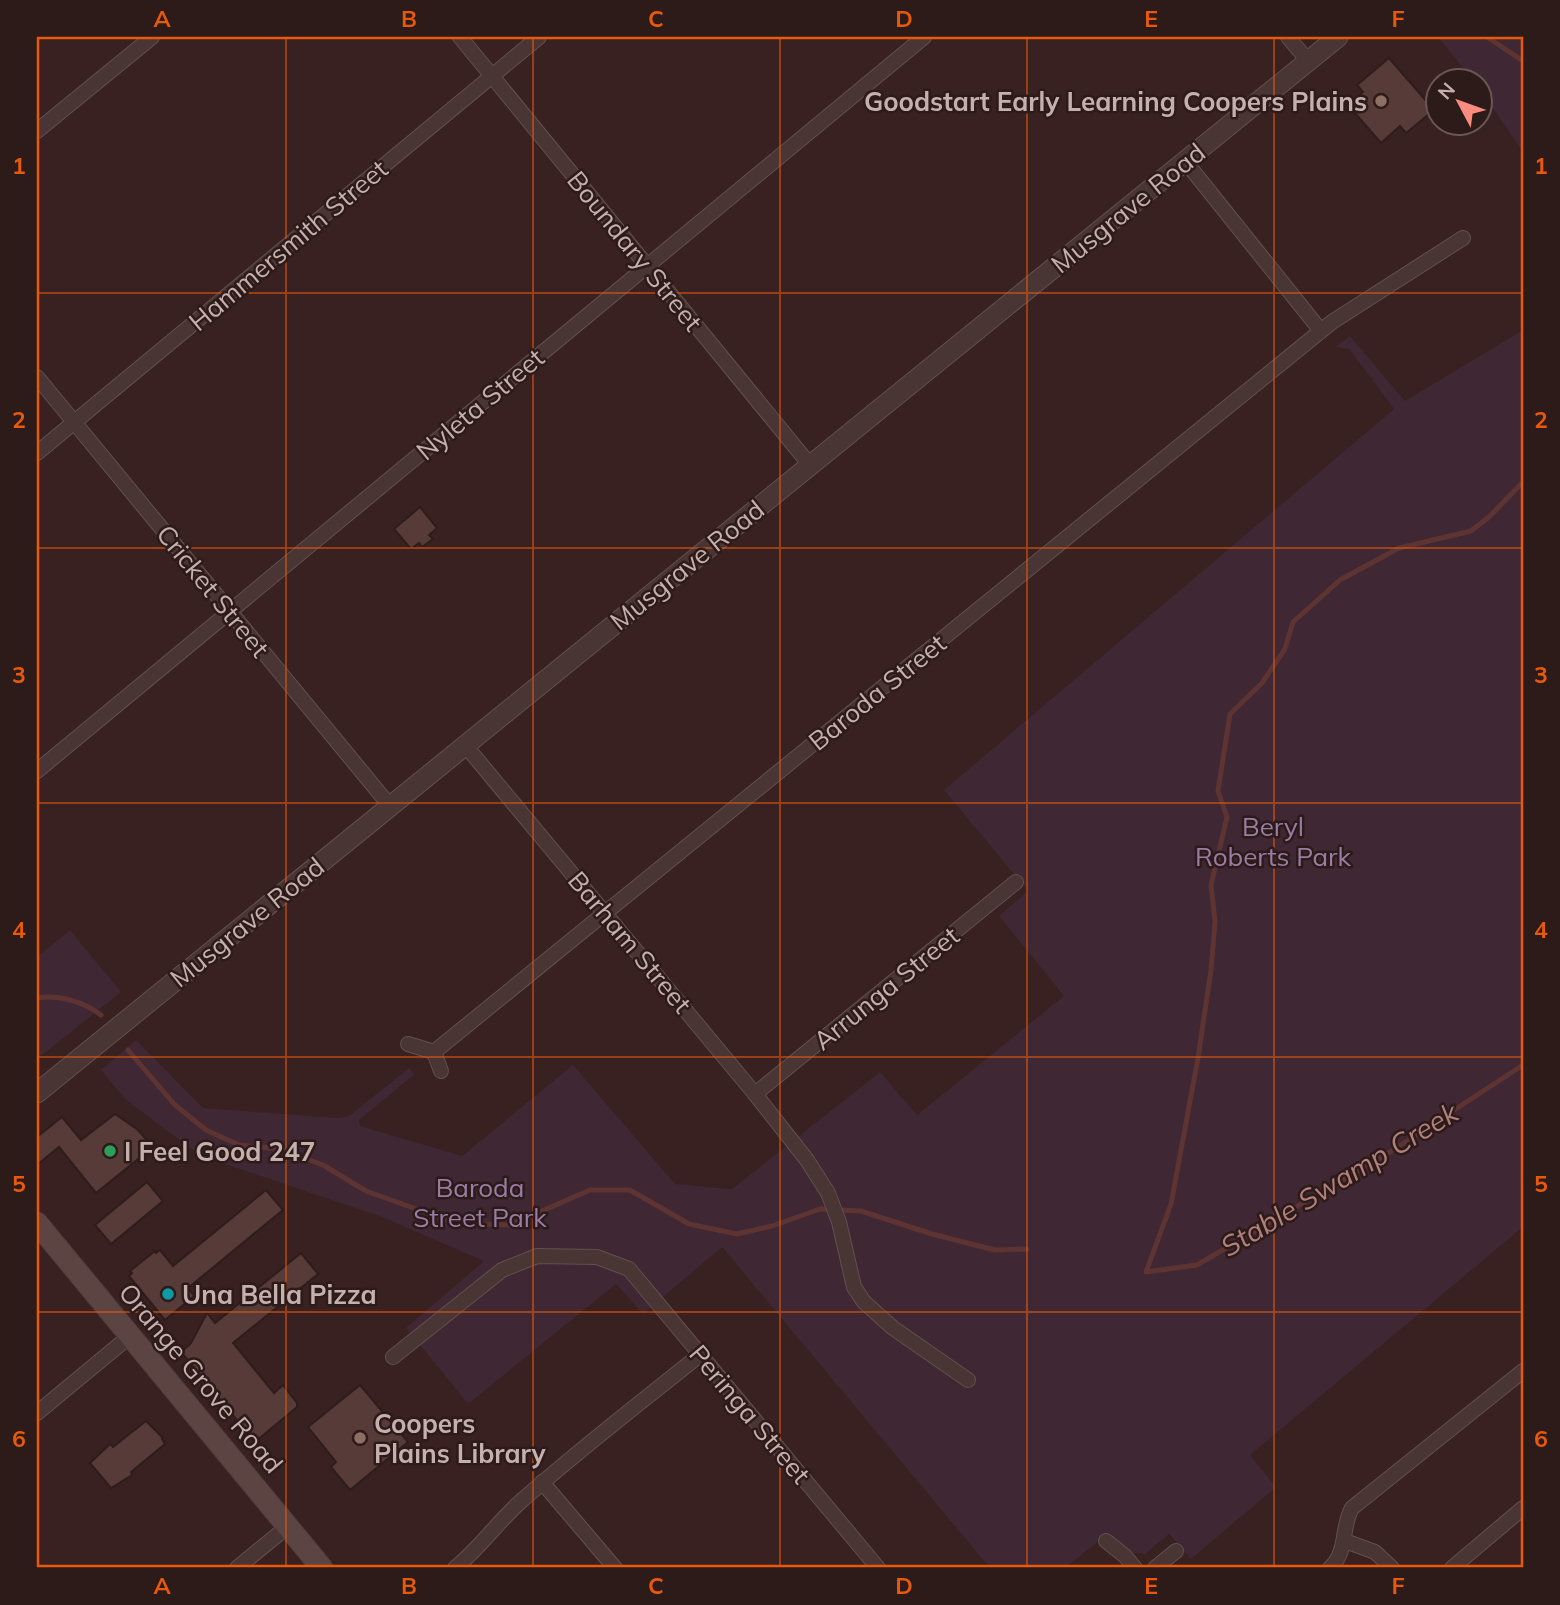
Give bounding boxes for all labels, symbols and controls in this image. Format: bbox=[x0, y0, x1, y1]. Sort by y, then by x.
text: A bbox=[153, 4, 171, 33]
text: B bbox=[401, 4, 417, 33]
text: C bbox=[648, 4, 664, 33]
text: D bbox=[895, 4, 913, 33]
text: E bbox=[1144, 4, 1158, 33]
text: F bbox=[1391, 4, 1405, 33]
north arrow bbox=[1424, 66, 1494, 136]
text: N bbox=[1432, 78, 1460, 104]
place label: Goodstart Early Learning Coopers Plains bbox=[864, 85, 1367, 118]
marker: Goodstart Early Learning Coopers Plains bbox=[1373, 93, 1389, 109]
street label: Musgrave Road bbox=[1044, 136, 1212, 280]
text: 1 bbox=[12, 151, 26, 180]
text: 1 bbox=[1534, 151, 1548, 180]
street label: Hammersmith Street bbox=[182, 152, 394, 338]
street label: Boundary Street bbox=[560, 164, 710, 338]
street label: Nyleta Street bbox=[409, 341, 551, 467]
text: 2 bbox=[12, 405, 26, 434]
text: 2 bbox=[1534, 405, 1548, 434]
street label: Musgrave Road bbox=[603, 493, 771, 637]
street label: Cricket Street bbox=[149, 518, 277, 664]
street label: Baroda Street bbox=[802, 627, 952, 757]
text: 3 bbox=[12, 660, 26, 689]
text: 3 bbox=[1534, 660, 1548, 689]
park label: Beryl Roberts Park bbox=[1195, 810, 1352, 873]
street label: Musgrave Road bbox=[163, 850, 331, 994]
street label: Barham Street bbox=[561, 864, 699, 1020]
text: 4 bbox=[12, 915, 26, 944]
text: 4 bbox=[1534, 915, 1548, 944]
street label: Arrunga Street bbox=[806, 919, 966, 1057]
water label: Stable Swamp Creek bbox=[1214, 1093, 1465, 1264]
place label: I Feel Good 247 bbox=[124, 1135, 315, 1168]
marker: I Feel Good 247 bbox=[102, 1143, 118, 1159]
text: 5 bbox=[12, 1169, 26, 1198]
text: 5 bbox=[1534, 1169, 1548, 1198]
park label: Baroda Street Park bbox=[413, 1171, 547, 1234]
street label: Orange Grove Road bbox=[112, 1276, 290, 1480]
place label: Una Bella Pizza bbox=[182, 1278, 377, 1311]
marker: Una Bella Pizza bbox=[160, 1286, 176, 1302]
street label: Peringa Street bbox=[682, 1338, 818, 1490]
place label: Coopers Plains Library bbox=[374, 1407, 547, 1470]
text: 6 bbox=[12, 1424, 26, 1453]
text: 6 bbox=[1534, 1424, 1548, 1453]
marker: Coopers Plains Library bbox=[352, 1430, 368, 1446]
text: A bbox=[153, 1571, 171, 1600]
text: B bbox=[401, 1571, 417, 1600]
text: C bbox=[648, 1571, 664, 1600]
text: D bbox=[895, 1571, 913, 1600]
text: E bbox=[1144, 1571, 1158, 1600]
text: F bbox=[1391, 1571, 1405, 1600]

